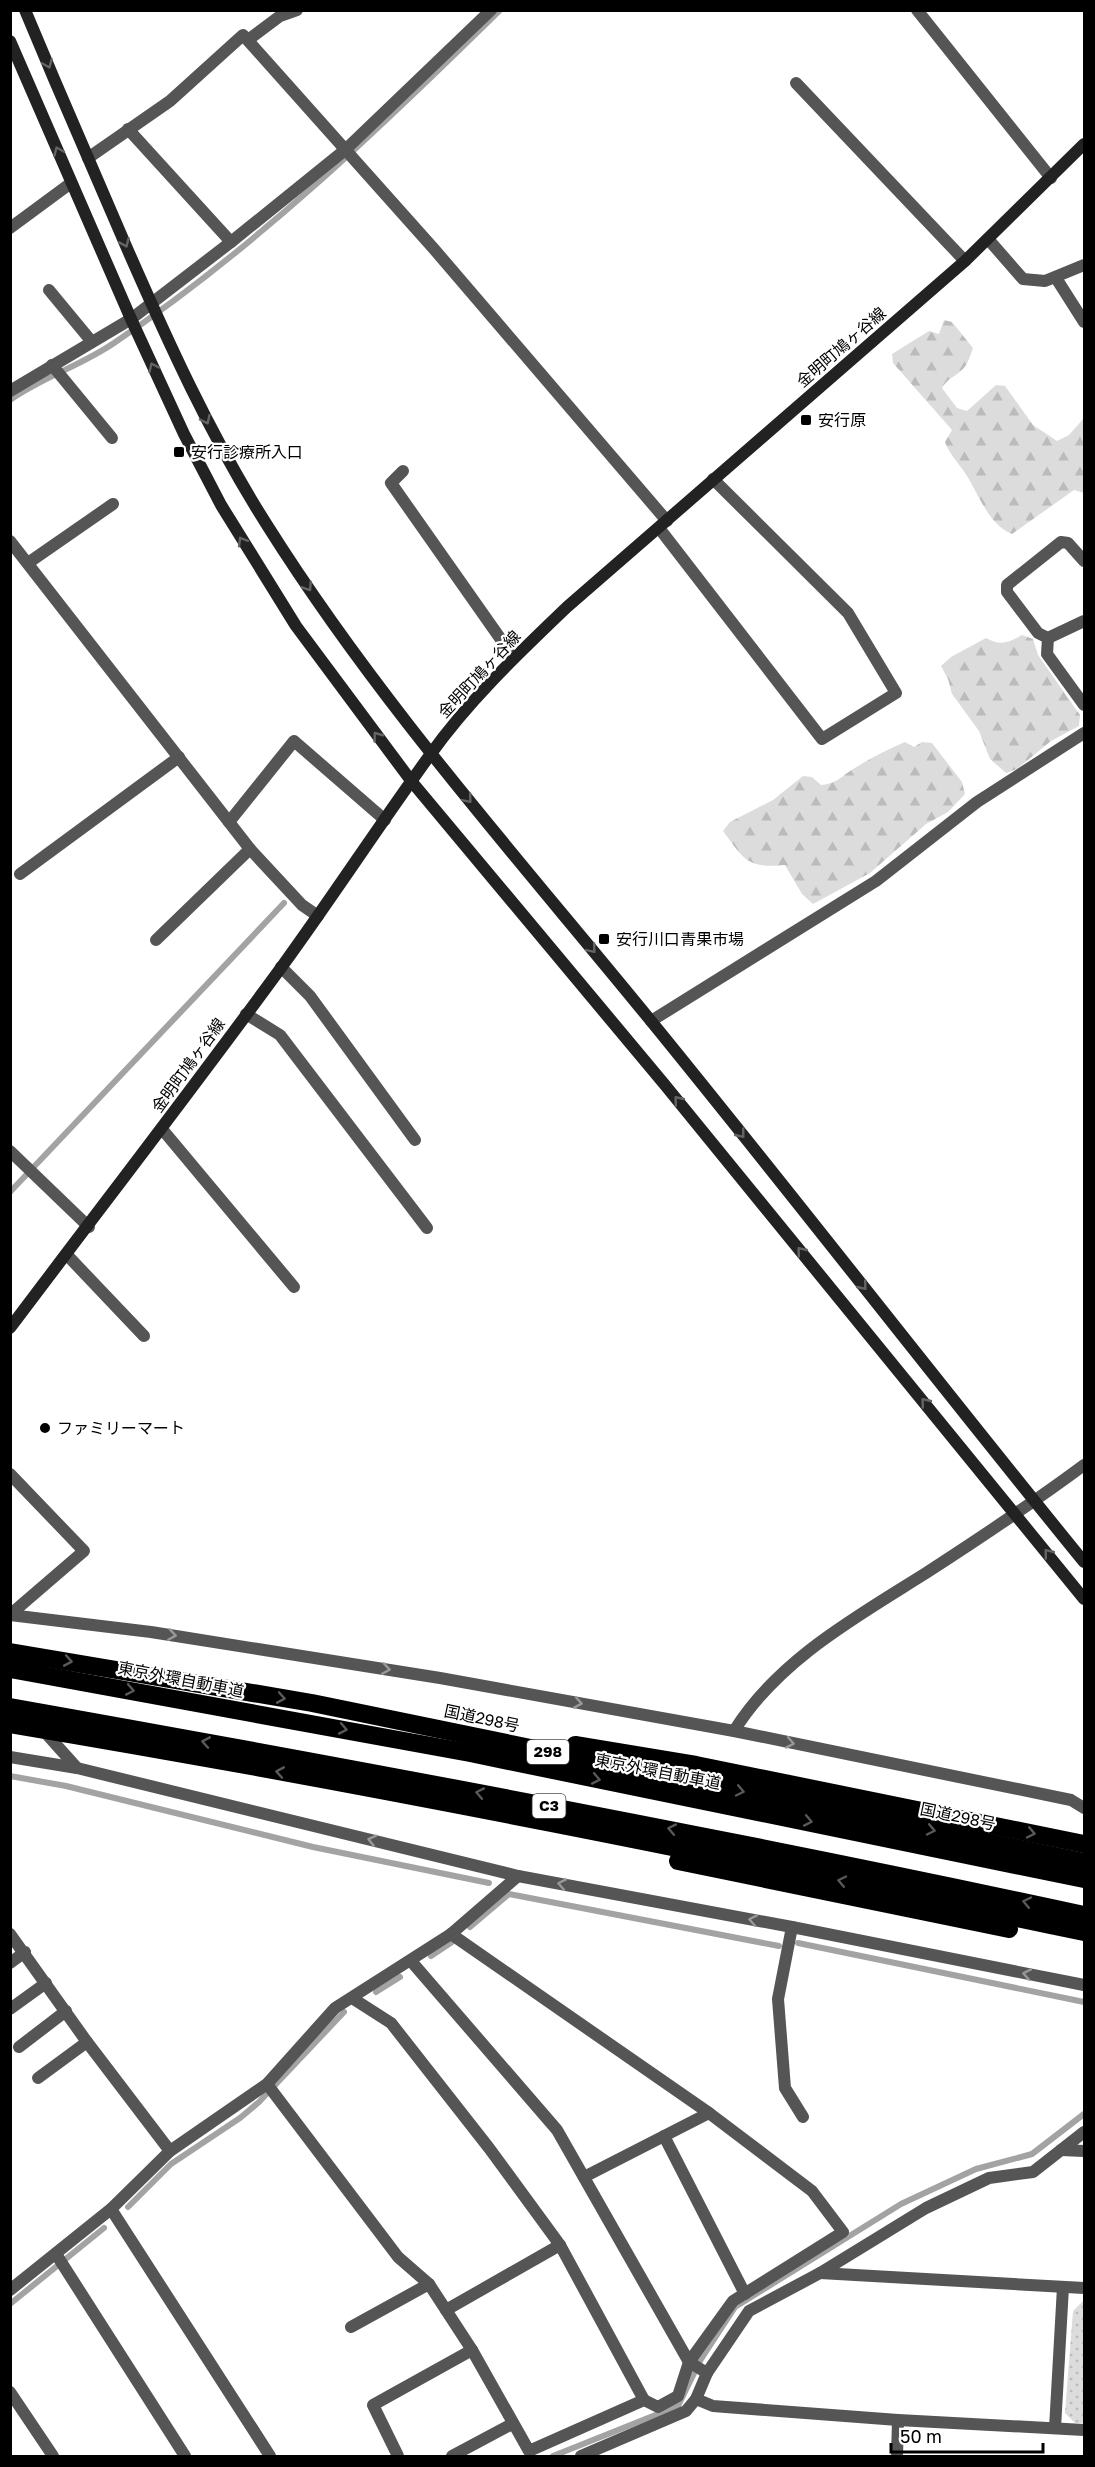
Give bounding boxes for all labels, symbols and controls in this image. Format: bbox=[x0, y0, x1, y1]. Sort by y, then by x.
one-way arrow bbox=[41, 58, 53, 69]
one-way arrow bbox=[53, 146, 65, 157]
one-way arrow bbox=[118, 237, 130, 248]
street label: 金明町鳩ヶ谷線 bbox=[792, 303, 890, 391]
one-way arrow bbox=[149, 363, 161, 374]
place label: 安行原 bbox=[818, 410, 866, 430]
marker: 安行原 bbox=[799, 413, 813, 427]
one-way arrow bbox=[199, 414, 211, 425]
place label: 安行診療所入口 bbox=[191, 442, 303, 462]
marker: 安行診療所入口 bbox=[172, 445, 186, 459]
one-way arrow bbox=[238, 537, 250, 547]
one-way arrow bbox=[301, 580, 312, 591]
street label: 金明町鳩ヶ谷線 bbox=[433, 626, 525, 722]
one-way arrow bbox=[373, 731, 384, 742]
one-way arrow bbox=[460, 792, 471, 803]
place label: 安行川口青果市場 bbox=[616, 929, 744, 949]
marker: 安行川口青果市場 bbox=[597, 932, 611, 946]
one-way arrow bbox=[585, 943, 596, 954]
street label: 金明町鳩ヶ谷線 bbox=[147, 1014, 229, 1116]
one-way arrow bbox=[674, 1096, 685, 1107]
one-way arrow bbox=[733, 1127, 744, 1138]
one-way arrow bbox=[798, 1247, 809, 1258]
one-way arrow bbox=[855, 1279, 866, 1290]
one-way arrow bbox=[921, 1398, 932, 1409]
place label: ファミリーマート bbox=[57, 1418, 185, 1438]
marker: ファミリーマート bbox=[38, 1421, 52, 1435]
one-way arrow bbox=[1044, 1549, 1055, 1560]
one-way arrow bbox=[168, 1629, 177, 1641]
one-way arrow bbox=[64, 1655, 73, 1667]
street label: 東京外環自動車道 bbox=[116, 1657, 246, 1701]
one-way arrow bbox=[380, 1662, 390, 1675]
one-way arrow bbox=[125, 1683, 135, 1696]
one-way arrow bbox=[276, 1691, 286, 1704]
one-way arrow bbox=[572, 1696, 582, 1709]
street label: 国道298号 bbox=[442, 1700, 522, 1736]
one-way arrow bbox=[338, 1723, 347, 1735]
one-way arrow bbox=[201, 1736, 211, 1749]
one-way arrow bbox=[785, 1736, 795, 1749]
road number: 298 bbox=[527, 1740, 569, 1764]
street label: 東京外環自動車道 bbox=[593, 1749, 723, 1793]
one-way arrow bbox=[275, 1766, 285, 1779]
one-way arrow bbox=[591, 1772, 601, 1785]
one-way arrow bbox=[734, 1784, 744, 1797]
one-way arrow bbox=[476, 1787, 486, 1800]
road number: C3 bbox=[532, 1794, 566, 1818]
street label: 国道298号 bbox=[918, 1798, 998, 1834]
one-way arrow bbox=[802, 1814, 812, 1827]
one-way arrow bbox=[667, 1823, 677, 1836]
one-way arrow bbox=[925, 1823, 935, 1836]
one-way arrow bbox=[1026, 1826, 1036, 1839]
one-way arrow bbox=[367, 1835, 377, 1848]
one-way arrow bbox=[838, 1875, 848, 1888]
one-way arrow bbox=[557, 1878, 567, 1891]
one-way arrow bbox=[1023, 1896, 1033, 1909]
one-way arrow bbox=[749, 1914, 759, 1927]
one-way arrow bbox=[1022, 1968, 1032, 1981]
scale bar bbox=[891, 2416, 1042, 2454]
text: 50 m bbox=[900, 2425, 942, 2447]

